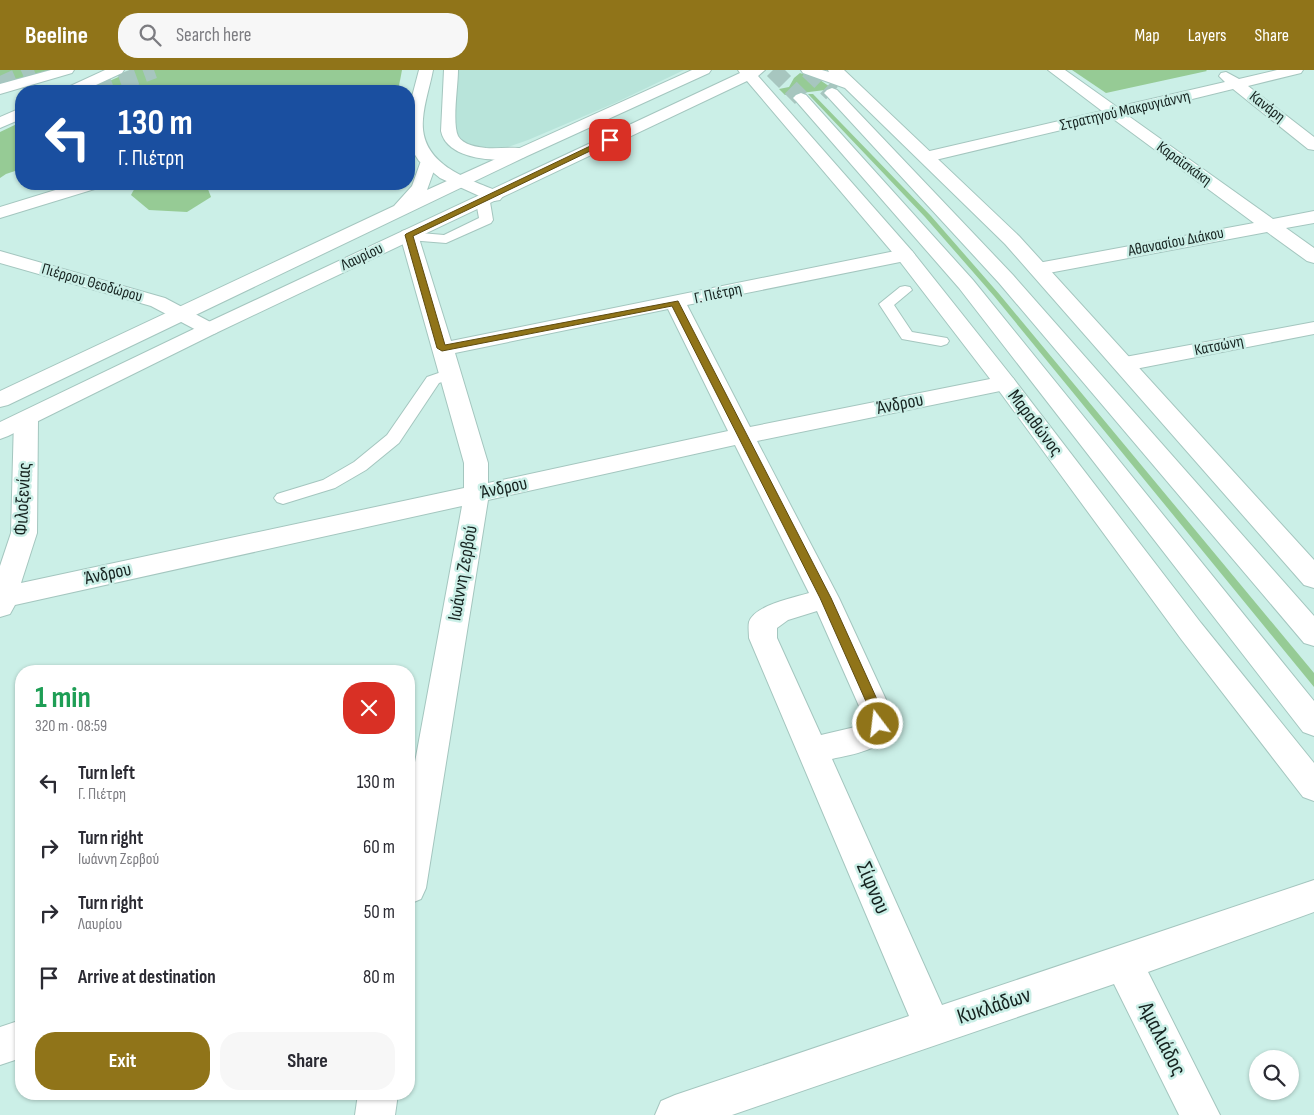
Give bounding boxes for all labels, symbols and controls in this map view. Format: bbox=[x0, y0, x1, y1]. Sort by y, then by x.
search box bbox=[118, 13, 468, 58]
text: Beeline bbox=[25, 21, 88, 50]
icon: search bbox=[136, 21, 164, 49]
text: Search here bbox=[176, 24, 251, 47]
text: Map bbox=[1135, 25, 1160, 46]
text: Layers bbox=[1188, 25, 1227, 46]
text: Share bbox=[1255, 25, 1289, 46]
street label: Στρατηγού Μακρυγιάννη bbox=[1058, 87, 1192, 135]
street label: Κανάρη bbox=[1245, 87, 1289, 127]
text: 130 m bbox=[118, 102, 193, 145]
icon: left bbox=[35, 105, 100, 170]
pin bbox=[589, 119, 631, 161]
icon: arrive bbox=[596, 126, 624, 154]
street label: Καραϊσκάκη bbox=[1153, 138, 1215, 190]
text: Γ. Πιέτρη bbox=[118, 145, 184, 172]
street label: Αθανασίου Διάκου bbox=[1126, 223, 1225, 261]
street label: Λαυρίου bbox=[337, 239, 386, 275]
street label: Πιέρρου Θεοδώρου bbox=[39, 260, 145, 306]
street label: Γ. Πιέτρη bbox=[693, 280, 743, 308]
street label: Κατσώνη bbox=[1193, 332, 1245, 360]
street label: Μαραθώνος bbox=[1003, 385, 1067, 461]
street label: Άνδρου bbox=[875, 388, 925, 420]
street label: Φιλοξενίας bbox=[10, 462, 36, 536]
street label: Άνδρου bbox=[479, 472, 529, 504]
street label: Ιωάννη Ζερβού bbox=[443, 524, 483, 622]
street label: Άνδρου bbox=[83, 558, 133, 590]
text: 1 min bbox=[35, 680, 91, 716]
button: close bbox=[343, 682, 395, 734]
position arrow bbox=[851, 697, 903, 749]
text: 320 m · 08:59 bbox=[35, 717, 107, 736]
text: Turn left bbox=[78, 762, 135, 785]
icon: left bbox=[35, 769, 63, 797]
text: 130 m bbox=[357, 771, 395, 794]
text: Γ. Πιέτρη bbox=[78, 785, 126, 804]
text: Turn right bbox=[78, 827, 143, 850]
icon: right bbox=[35, 834, 63, 862]
text: 60 m bbox=[363, 836, 395, 859]
text: Ιωάννη Ζερβού bbox=[78, 850, 159, 869]
street label: Σίφνου bbox=[850, 858, 896, 918]
text: Turn right bbox=[78, 892, 143, 915]
icon: right bbox=[35, 899, 63, 927]
text: 50 m bbox=[364, 901, 395, 924]
text: Λαυρίου bbox=[78, 915, 122, 934]
icon: arrive bbox=[35, 964, 63, 992]
text: Arrive at destination bbox=[78, 966, 216, 989]
text: 80 m bbox=[363, 966, 395, 989]
street label: Κυκλάδων bbox=[954, 981, 1035, 1031]
street label: Αμαλιάδος bbox=[1132, 997, 1192, 1080]
button: Exit bbox=[35, 1032, 210, 1090]
button: Share bbox=[220, 1032, 395, 1090]
map controls bbox=[1249, 1050, 1299, 1100]
button: search bbox=[1249, 1050, 1299, 1100]

